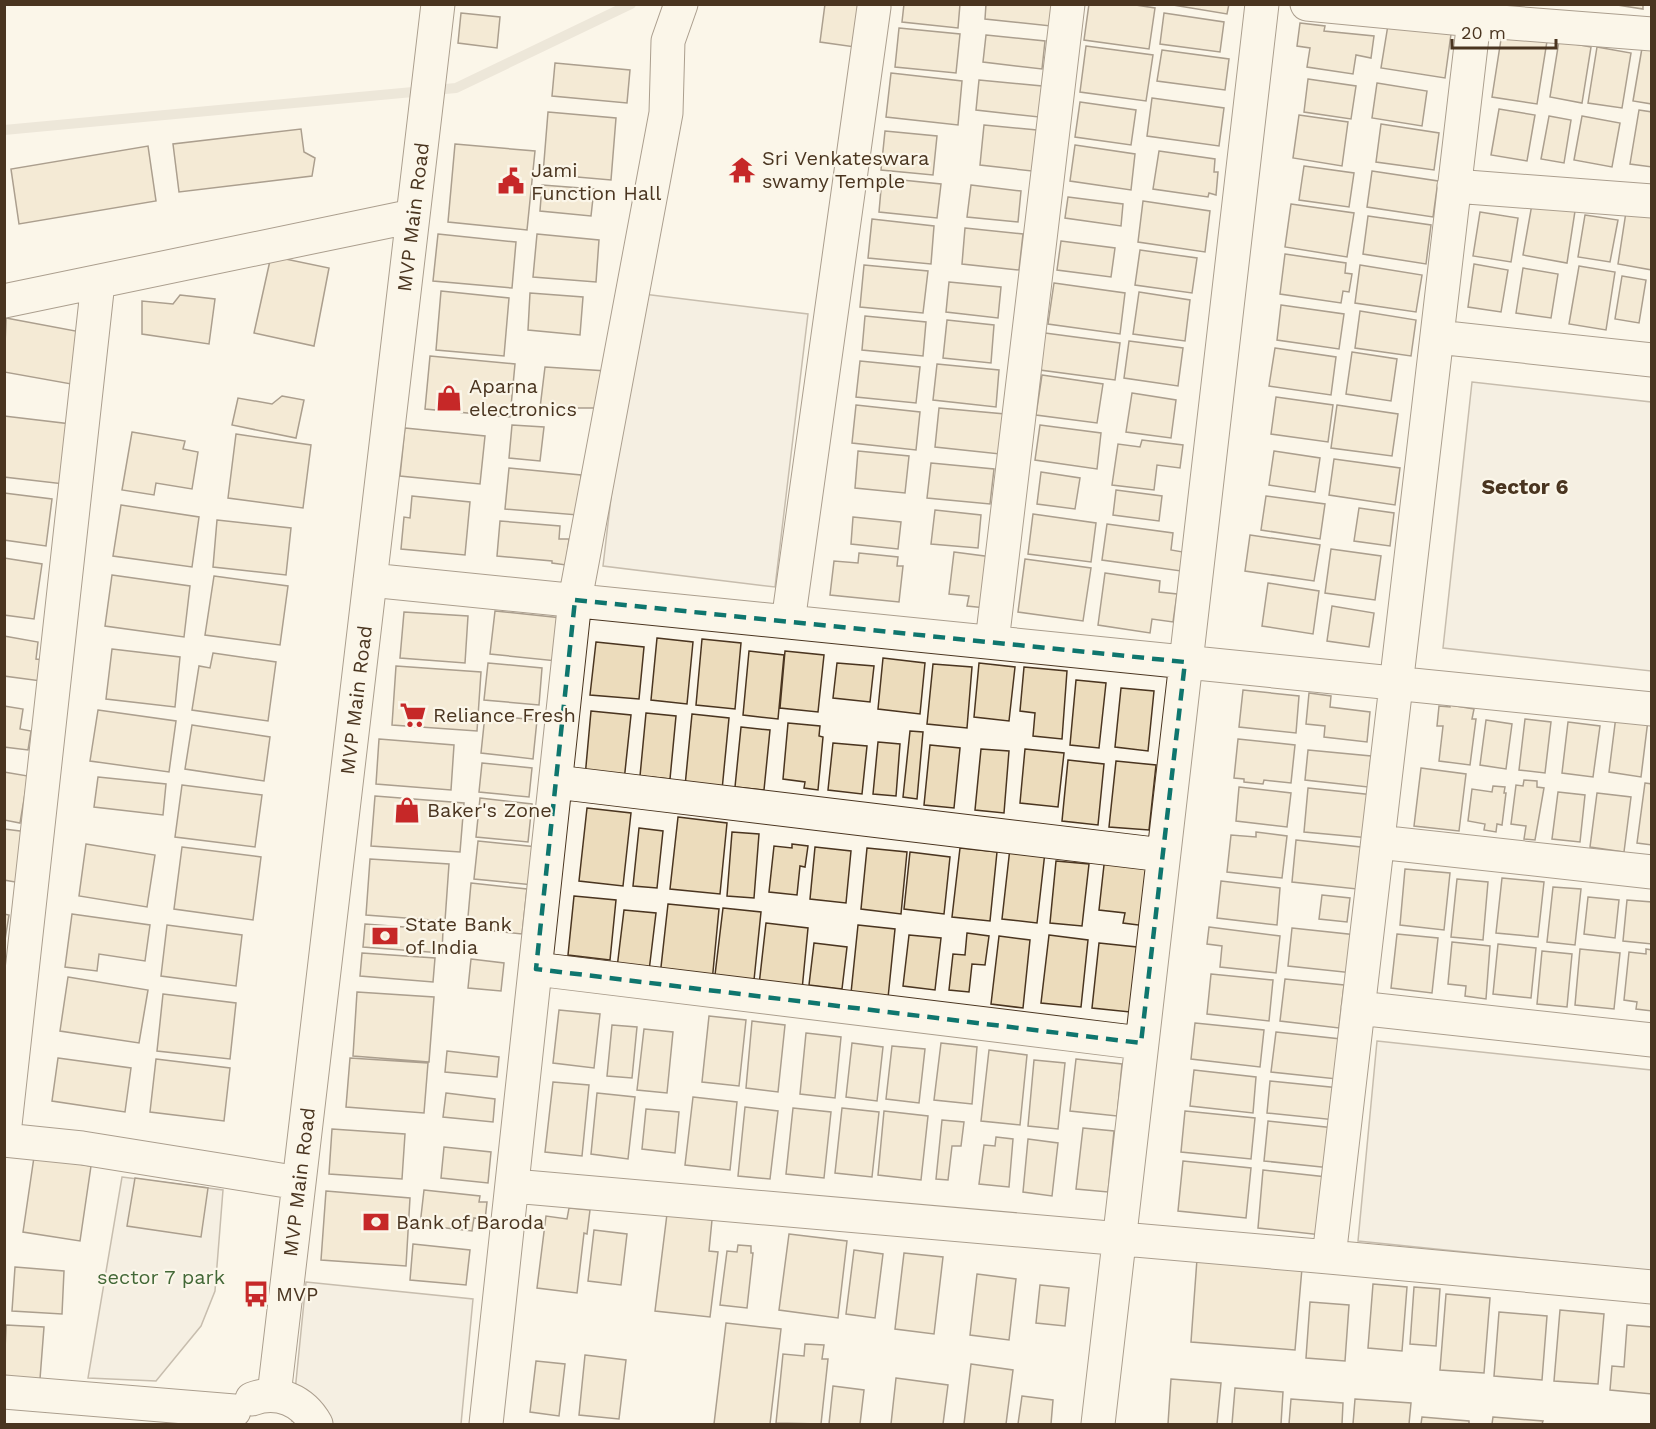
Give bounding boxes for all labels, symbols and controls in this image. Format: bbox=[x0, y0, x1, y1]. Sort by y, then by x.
scale bar bbox=[1452, 12, 1556, 50]
text: 20 m bbox=[1461, 22, 1506, 43]
street label: MVP Main Road bbox=[392, 141, 434, 293]
place label: Sri Venkateswara swamy Temple bbox=[762, 146, 929, 193]
temple icon: Sri Venkateswara swamy Temple bbox=[727, 155, 757, 185]
place label: Jami Function Hall bbox=[531, 158, 661, 205]
public building icon: Jami Function Hall bbox=[496, 166, 526, 196]
place label: Aparna electronics bbox=[469, 374, 577, 421]
shop icon: Aparna electronics bbox=[434, 383, 464, 413]
district label: Sector 6 bbox=[1481, 474, 1569, 499]
street label: MVP Main Road bbox=[335, 624, 377, 776]
supermarket icon: Reliance Fresh bbox=[398, 700, 428, 730]
place label: Reliance Fresh bbox=[433, 703, 576, 727]
shop icon: Baker's Zone bbox=[392, 795, 422, 825]
place label: Baker's Zone bbox=[427, 798, 552, 822]
place label: State Bank of India bbox=[405, 912, 512, 959]
bank icon: State Bank of India bbox=[370, 921, 400, 951]
street label: MVP Main Road bbox=[278, 1106, 320, 1258]
bank icon: Bank of Baroda bbox=[361, 1207, 391, 1237]
place label: Bank of Baroda bbox=[396, 1210, 544, 1234]
park label: sector 7 park bbox=[97, 1265, 225, 1289]
bus stop icon: MVP bbox=[241, 1279, 271, 1309]
place label: MVP bbox=[276, 1282, 318, 1306]

